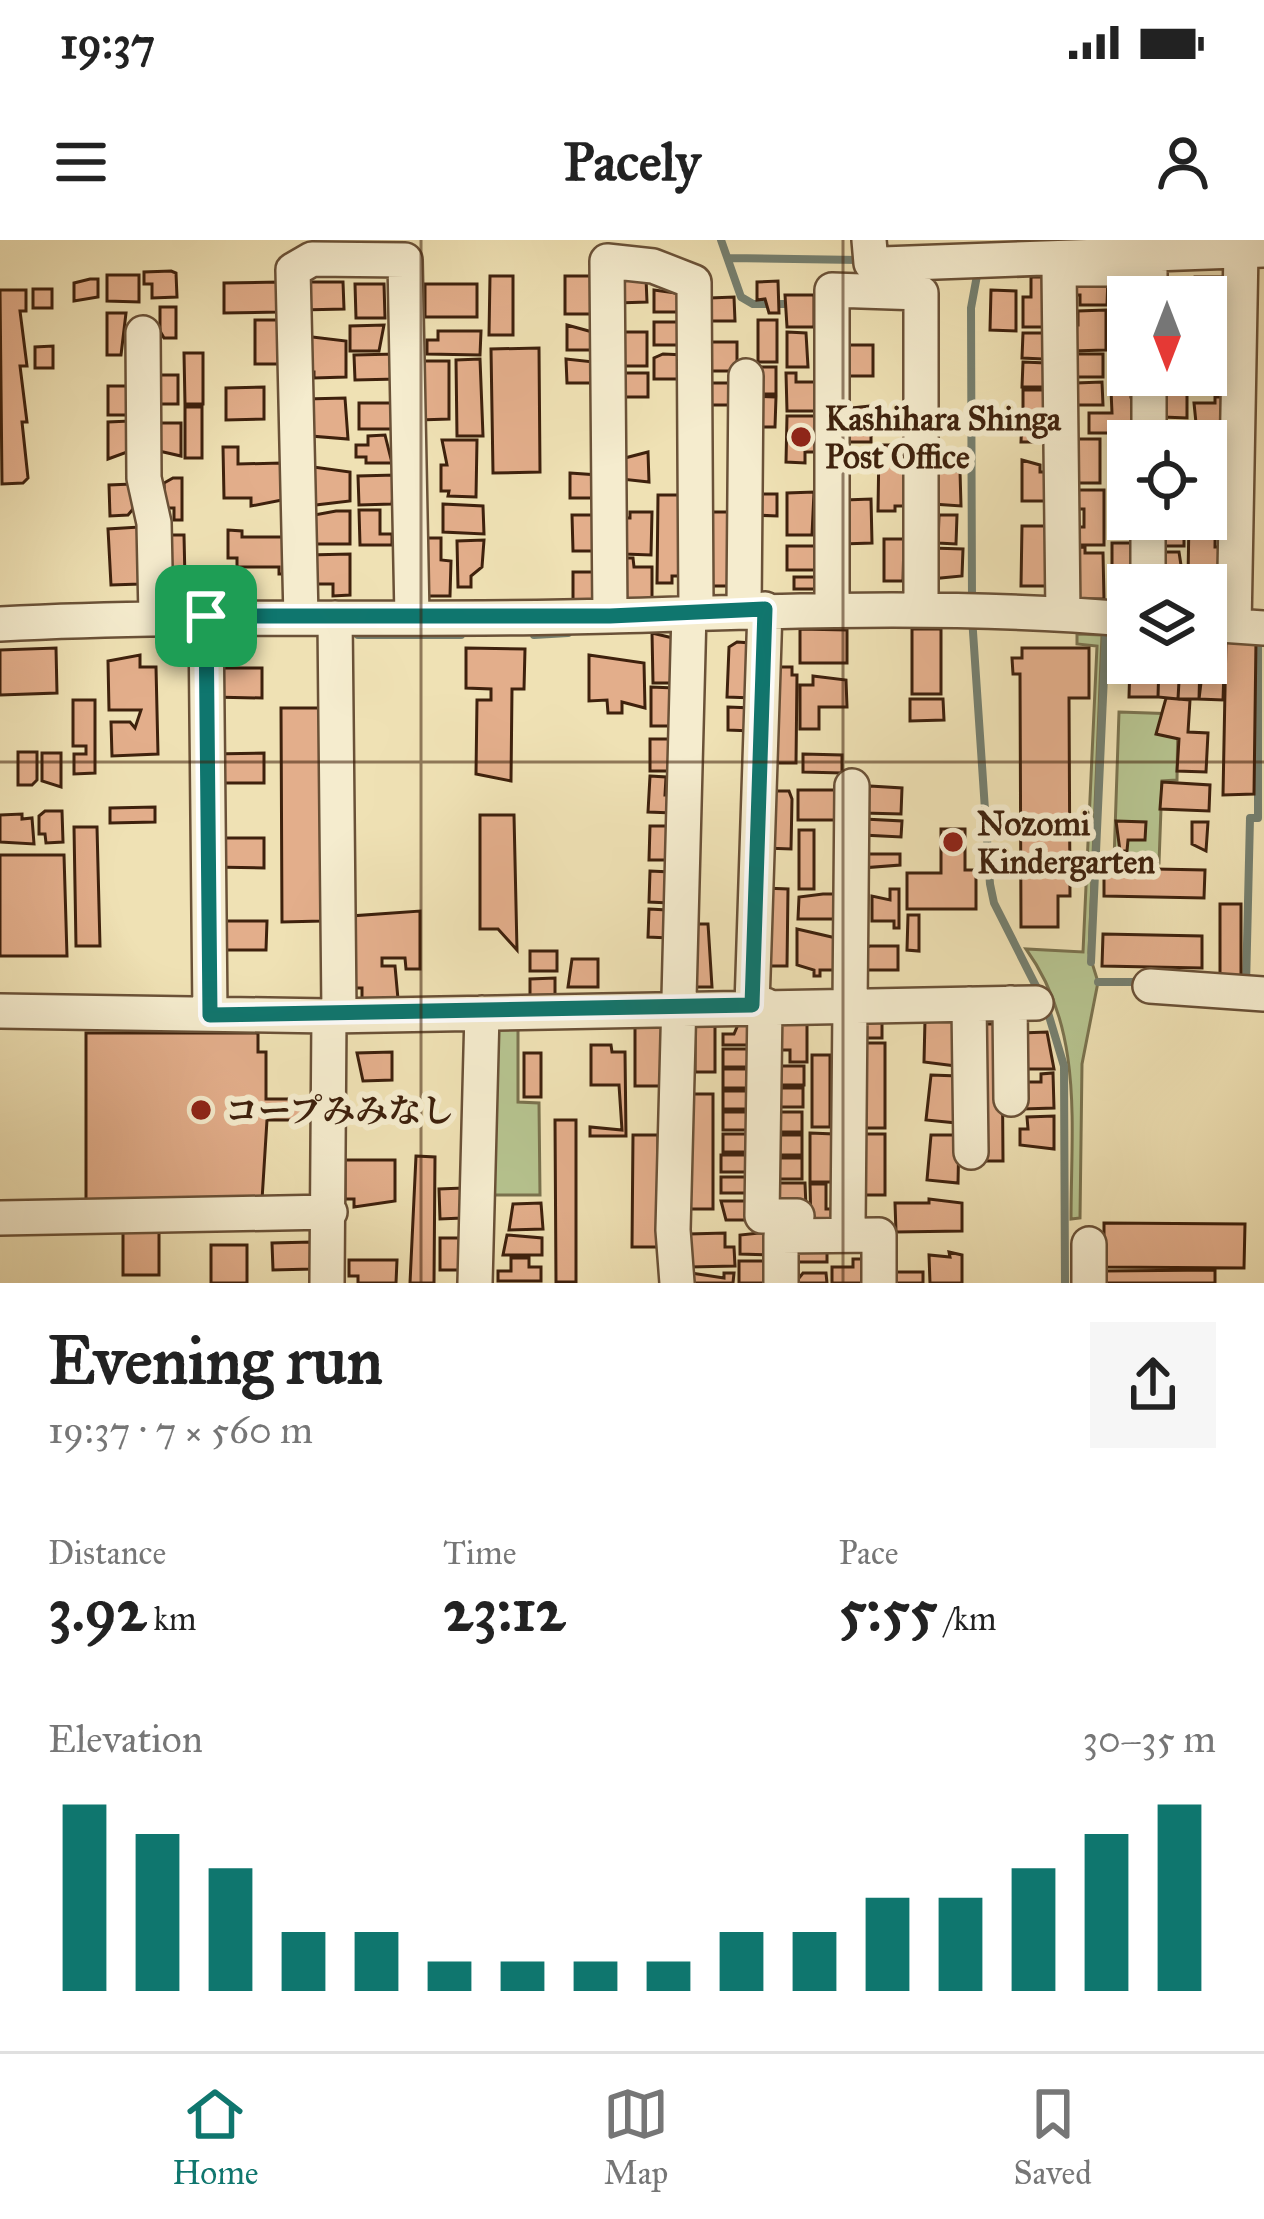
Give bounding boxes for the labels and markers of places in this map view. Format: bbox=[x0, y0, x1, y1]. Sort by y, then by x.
place label: Kashihara Shinga Post Office bbox=[825, 399, 1062, 477]
marker: Kashihara Shinga Post Office bbox=[788, 424, 814, 450]
pin bbox=[155, 565, 257, 667]
place label: Nozomi Kindergarten bbox=[977, 804, 1155, 882]
marker: Nozomi Kindergarten bbox=[940, 829, 966, 855]
place label: コープみみなし bbox=[225, 1091, 454, 1131]
marker: コープみみなし bbox=[188, 1097, 214, 1123]

